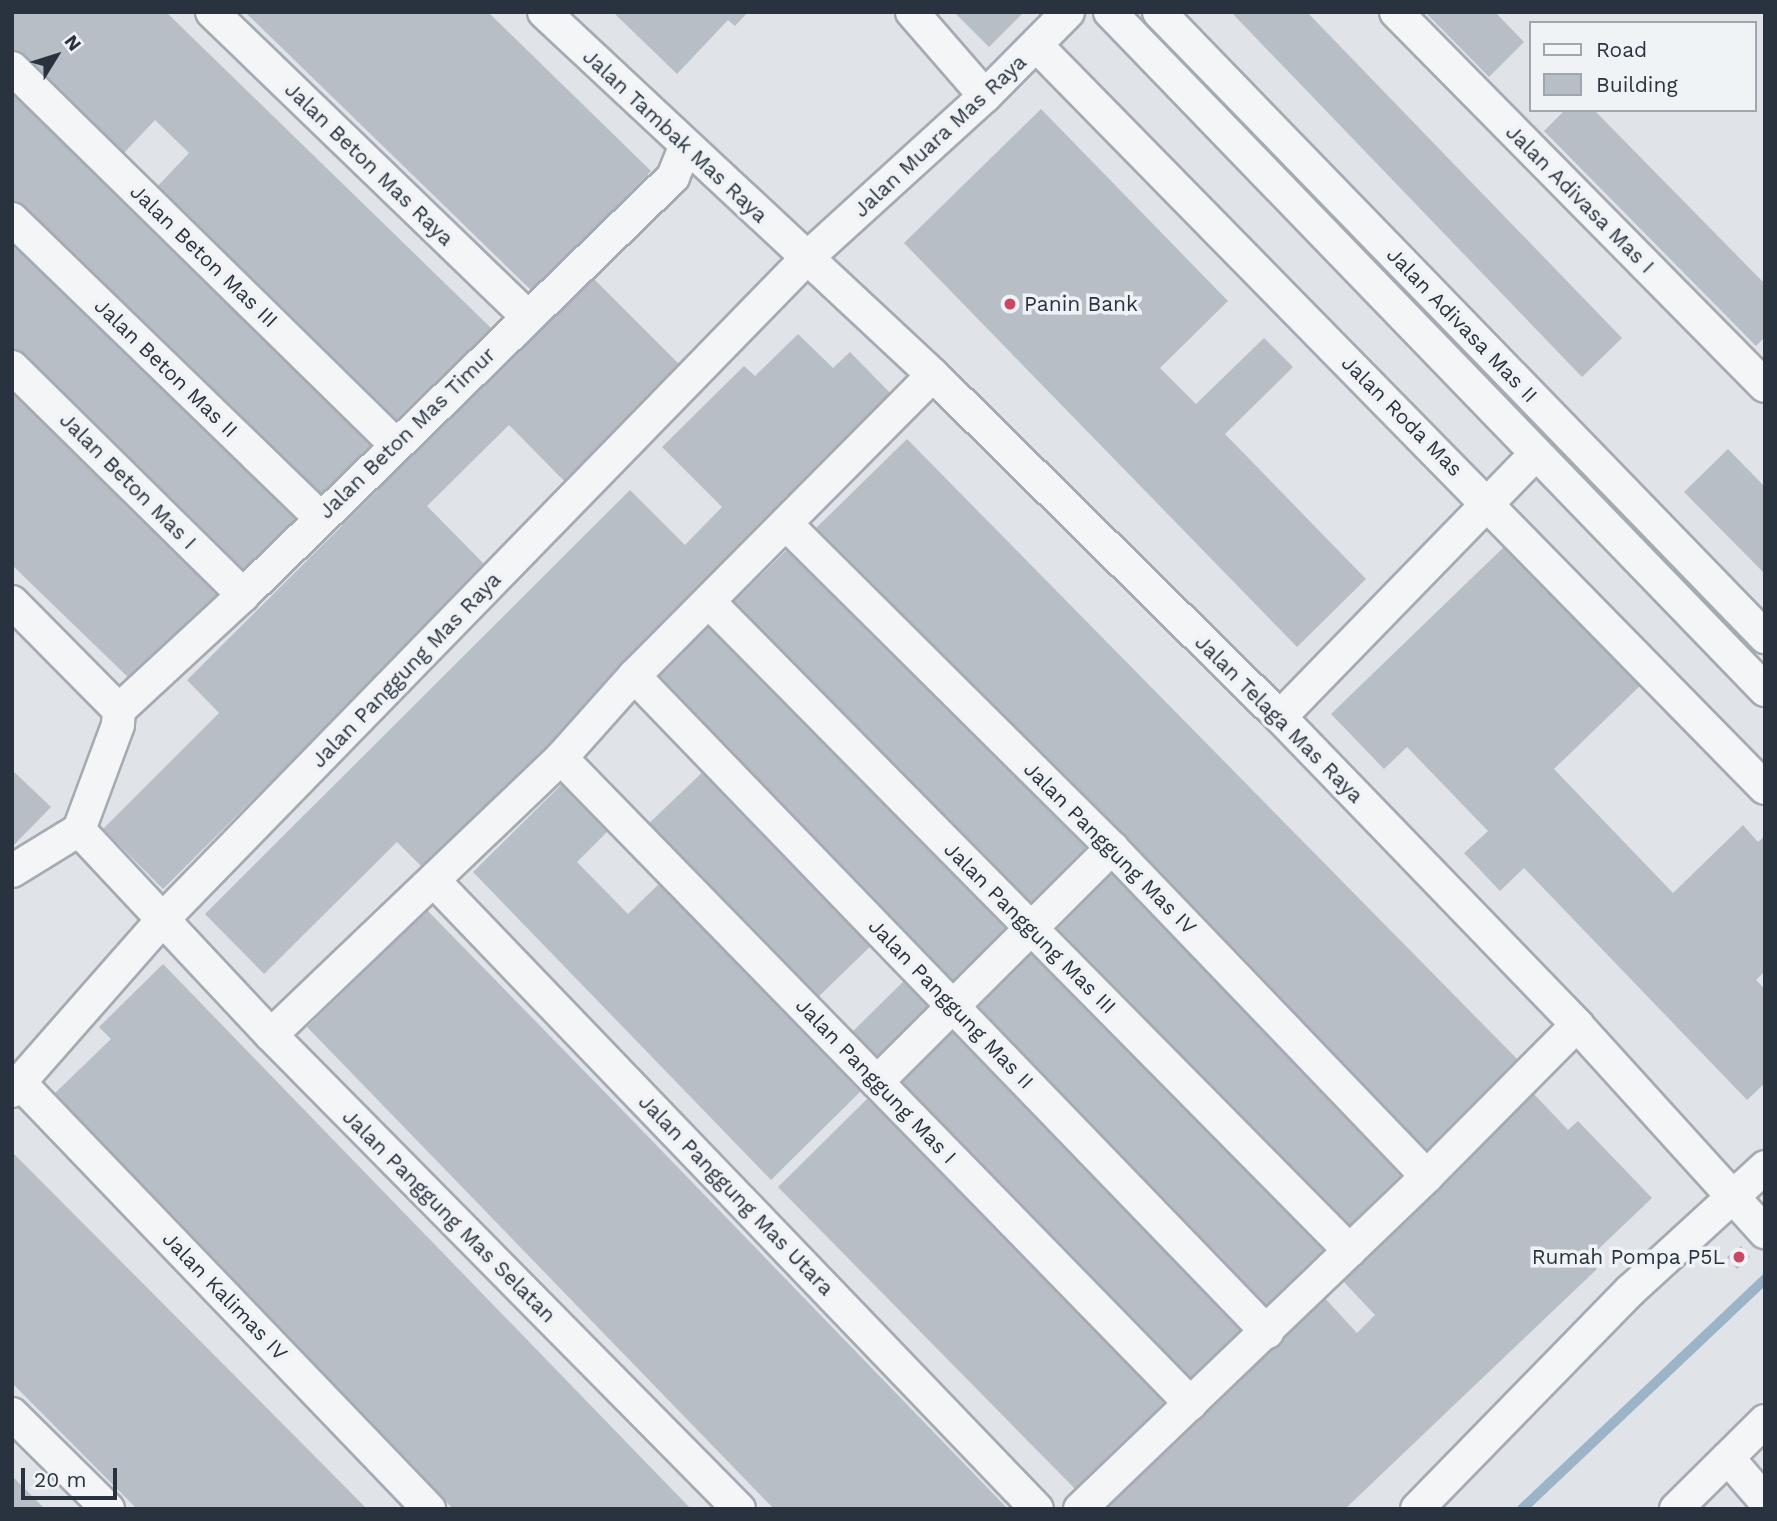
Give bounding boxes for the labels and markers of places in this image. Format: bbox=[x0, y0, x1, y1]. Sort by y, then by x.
place label: Panin Bank bbox=[1024, 291, 1138, 317]
marker: Panin Bank bbox=[1002, 296, 1018, 312]
place label: Rumah Pompa P5L bbox=[1531, 1244, 1725, 1270]
marker: Rumah Pompa P5L bbox=[1731, 1249, 1747, 1265]

